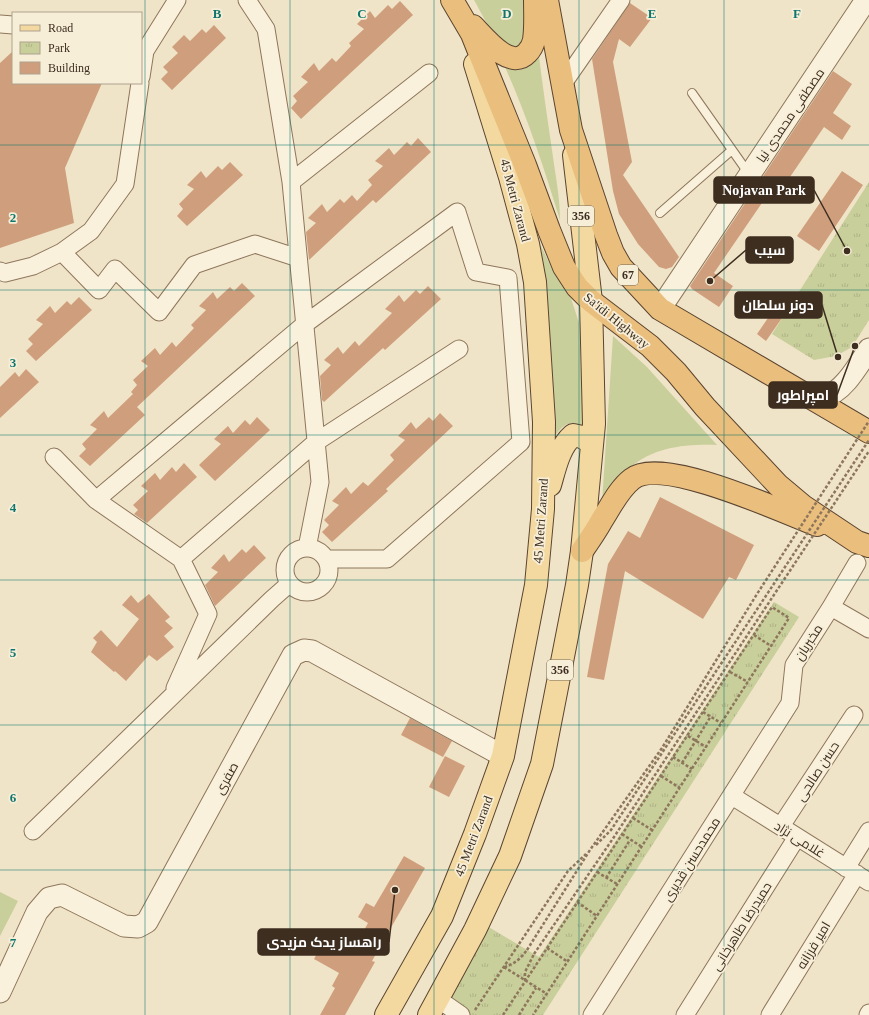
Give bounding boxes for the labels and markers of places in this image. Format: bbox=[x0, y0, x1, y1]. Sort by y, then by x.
callout: Nojavan Park bbox=[714, 177, 814, 203]
callout: سیب bbox=[746, 237, 793, 263]
callout: دونر سلطان bbox=[735, 292, 822, 318]
callout: امپراطور bbox=[769, 382, 837, 408]
callout: راهساز یدک مزیدی bbox=[258, 929, 389, 955]

